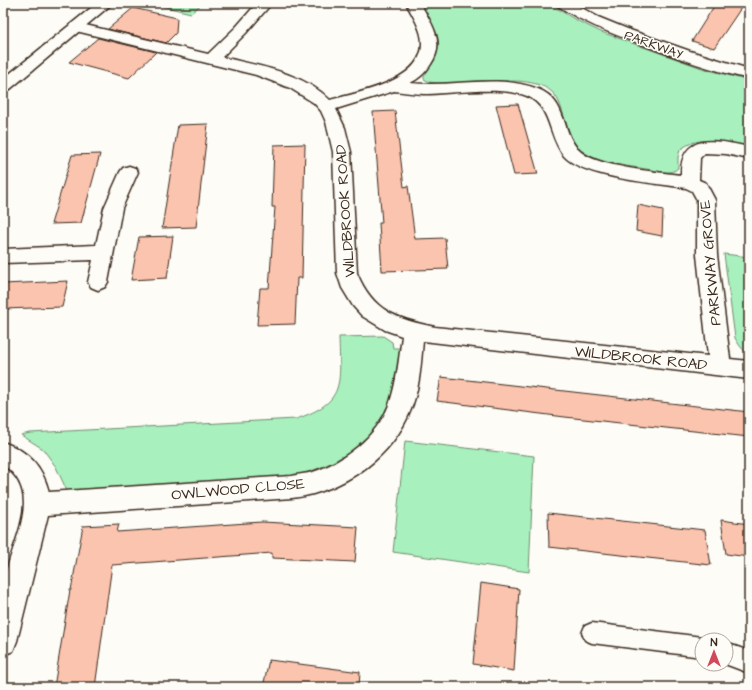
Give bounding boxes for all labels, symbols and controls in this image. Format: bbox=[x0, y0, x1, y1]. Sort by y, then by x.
street label: PARKWAY bbox=[622, 26, 686, 64]
street label: WILDBROOK ROAD bbox=[330, 144, 361, 278]
street label: PARKWAY GROVE bbox=[695, 199, 726, 327]
street label: WILDBROOK ROAD bbox=[574, 341, 709, 376]
street label: OWLWOOD CLOSE bbox=[170, 473, 306, 506]
north arrow bbox=[694, 632, 734, 672]
text: N bbox=[711, 635, 718, 650]

